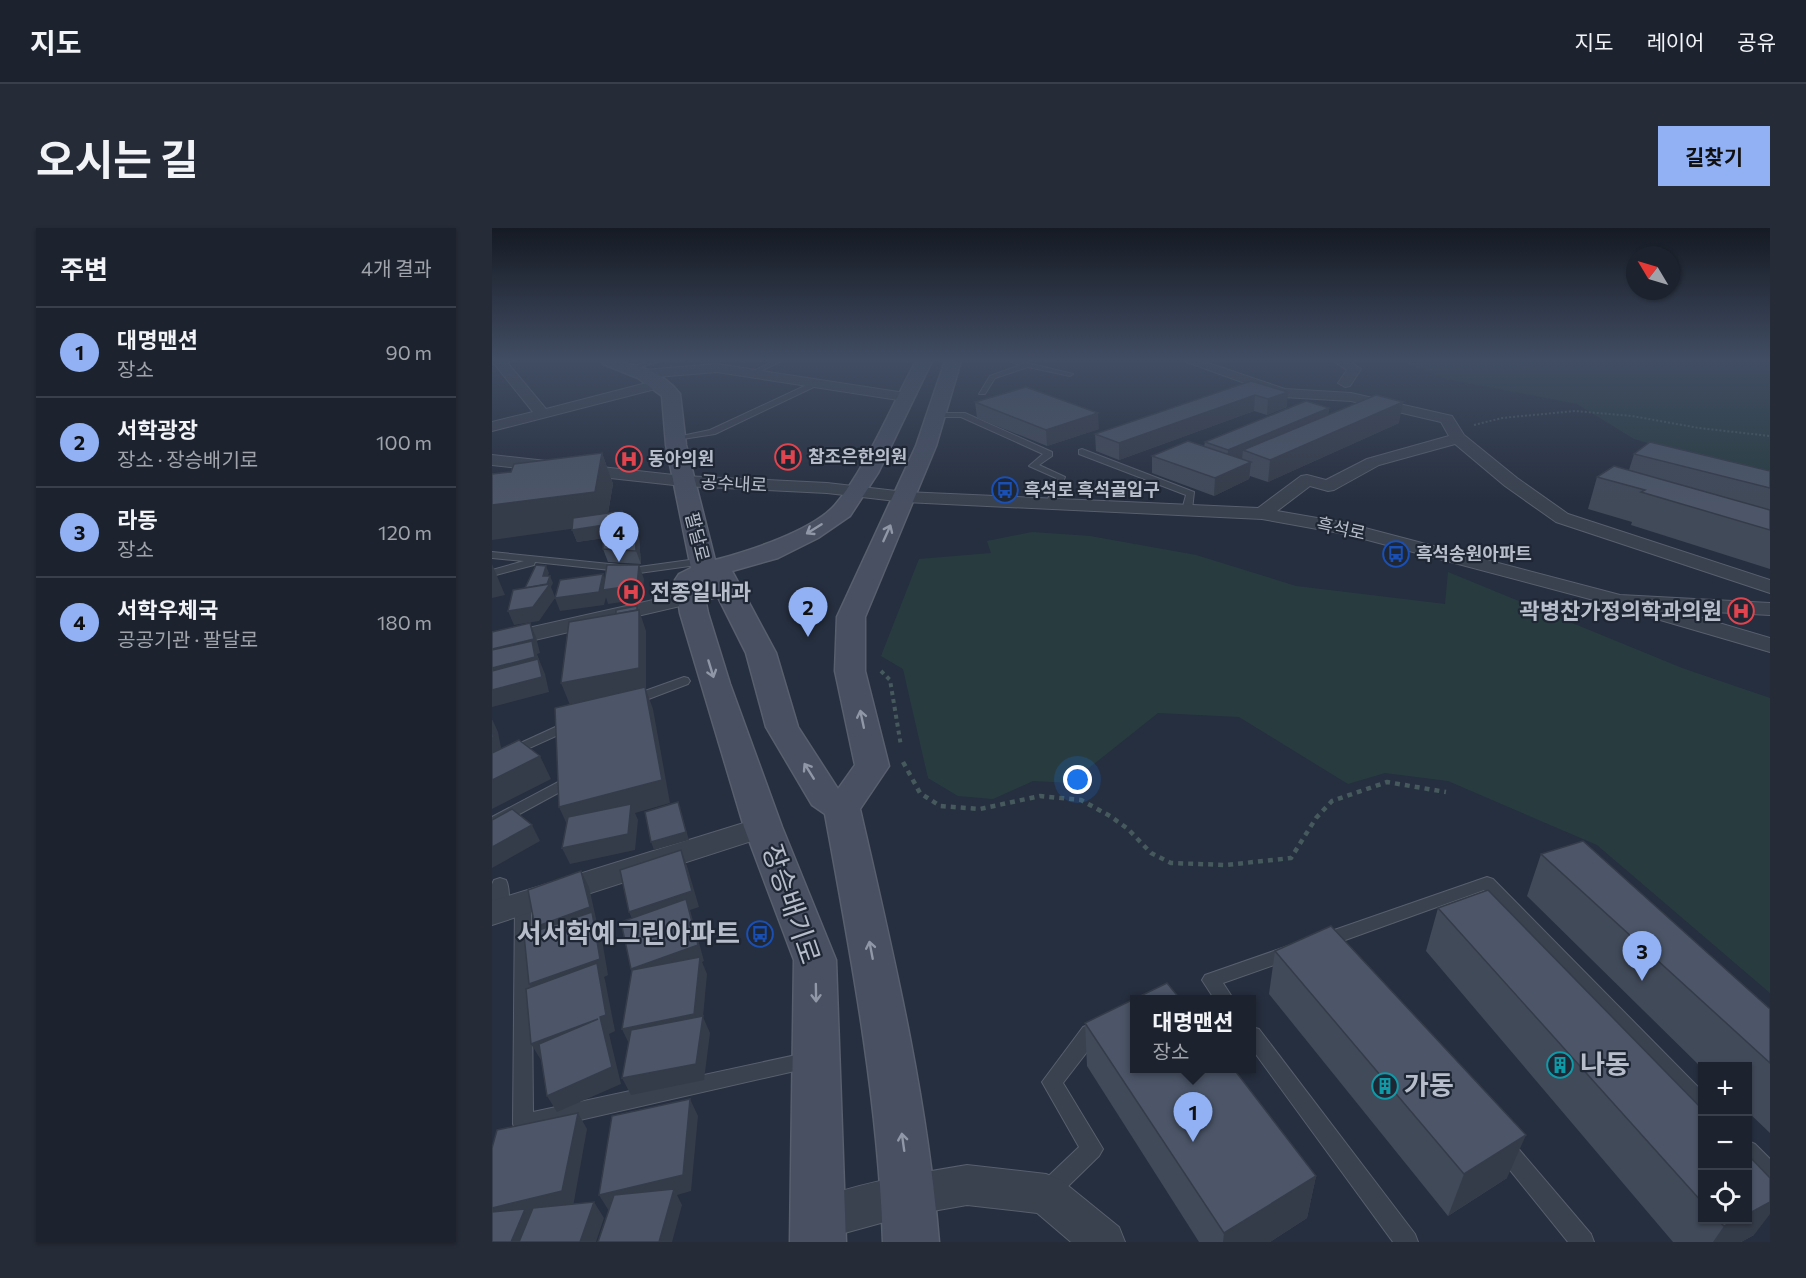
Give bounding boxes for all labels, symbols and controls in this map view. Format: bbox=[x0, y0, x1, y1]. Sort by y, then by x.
text: 지도 bbox=[30, 25, 82, 59]
text: 지도 bbox=[1575, 29, 1613, 54]
text: 레이어 bbox=[1646, 29, 1704, 54]
text: 공유 bbox=[1737, 29, 1776, 54]
button: 길찾기 bbox=[1658, 126, 1770, 186]
text: 오시는 길 bbox=[36, 132, 199, 184]
north arrow bbox=[1626, 246, 1680, 300]
text: 주변 bbox=[60, 253, 108, 284]
text: 4개 결과 bbox=[361, 256, 432, 280]
text: 대명맨션 bbox=[117, 326, 198, 353]
text: 1 bbox=[75, 340, 84, 364]
text: 90 m bbox=[386, 340, 432, 364]
text: 장소 bbox=[117, 357, 154, 381]
text: 서학광장 bbox=[117, 416, 198, 443]
text: 2 bbox=[74, 430, 85, 454]
text: 100 m bbox=[376, 430, 432, 454]
hospital icon: 참조은한의원 bbox=[773, 442, 803, 472]
hospital icon: 동아의원 bbox=[614, 444, 644, 474]
place label: 참조은한의원 bbox=[808, 445, 907, 467]
text: 장소 · 장승배기로 bbox=[117, 447, 258, 471]
place label: 동아의원 bbox=[648, 447, 714, 469]
street label: 공수내로 bbox=[700, 470, 768, 496]
bus stop icon: 흑석로 흑석골입구 bbox=[990, 475, 1020, 505]
place label: 흑석로 흑석골입구 bbox=[1024, 478, 1160, 500]
text: 라동 bbox=[117, 506, 157, 533]
street label: 팔달로 bbox=[681, 510, 715, 564]
pin: 4 bbox=[600, 512, 638, 562]
street label: 흑석로 bbox=[1315, 512, 1368, 544]
text: 3 bbox=[74, 520, 85, 544]
text: 120 m bbox=[378, 520, 432, 544]
one-way arrow bbox=[805, 523, 822, 536]
one-way arrow bbox=[883, 524, 894, 542]
text: 장소 bbox=[117, 537, 154, 561]
bus stop icon: 흑석송원아파트 bbox=[1381, 539, 1411, 569]
place label: 흑석송원아파트 bbox=[1416, 542, 1532, 564]
hospital icon: 전종일내과 bbox=[616, 577, 646, 607]
place label: 전종일내과 bbox=[650, 578, 751, 605]
pin: 2 bbox=[788, 588, 828, 637]
text: 서학우체국 bbox=[117, 596, 218, 623]
hospital icon: 곽병찬가정의학과의원 bbox=[1726, 596, 1756, 626]
place label: 곽병찬가정의학과의원 bbox=[1520, 597, 1722, 624]
text: 4 bbox=[73, 610, 86, 634]
text: 180 m bbox=[377, 610, 432, 634]
text: 공공기관 · 팔달로 bbox=[117, 627, 258, 651]
one-way arrow bbox=[706, 659, 717, 678]
one-way arrow bbox=[856, 710, 867, 729]
one-way arrow bbox=[803, 763, 815, 780]
your location bbox=[1063, 765, 1092, 794]
street label: 장승배기로 bbox=[757, 839, 828, 968]
place label: 서서학예그린아파트 bbox=[516, 916, 740, 949]
bus stop icon: 서서학예그린아파트 bbox=[745, 919, 775, 949]
pin: 3 bbox=[1622, 932, 1662, 981]
one-way arrow bbox=[865, 940, 876, 960]
one-way arrow bbox=[810, 982, 822, 1002]
popup bbox=[1130, 995, 1256, 1073]
text: 대명맨션 bbox=[1153, 1008, 1233, 1035]
text: 장소 bbox=[1153, 1039, 1189, 1063]
place label: 나동 bbox=[1580, 1047, 1630, 1080]
building icon: 나동 bbox=[1545, 1050, 1575, 1080]
map controls bbox=[1698, 1062, 1752, 1224]
button: + bbox=[1698, 1062, 1752, 1116]
place label: 가동 bbox=[1404, 1068, 1454, 1101]
building icon: 가동 bbox=[1370, 1071, 1400, 1101]
pin: 1 bbox=[1174, 1092, 1212, 1142]
button: − bbox=[1698, 1116, 1752, 1170]
one-way arrow bbox=[897, 1133, 908, 1152]
button: locate bbox=[1698, 1170, 1752, 1224]

